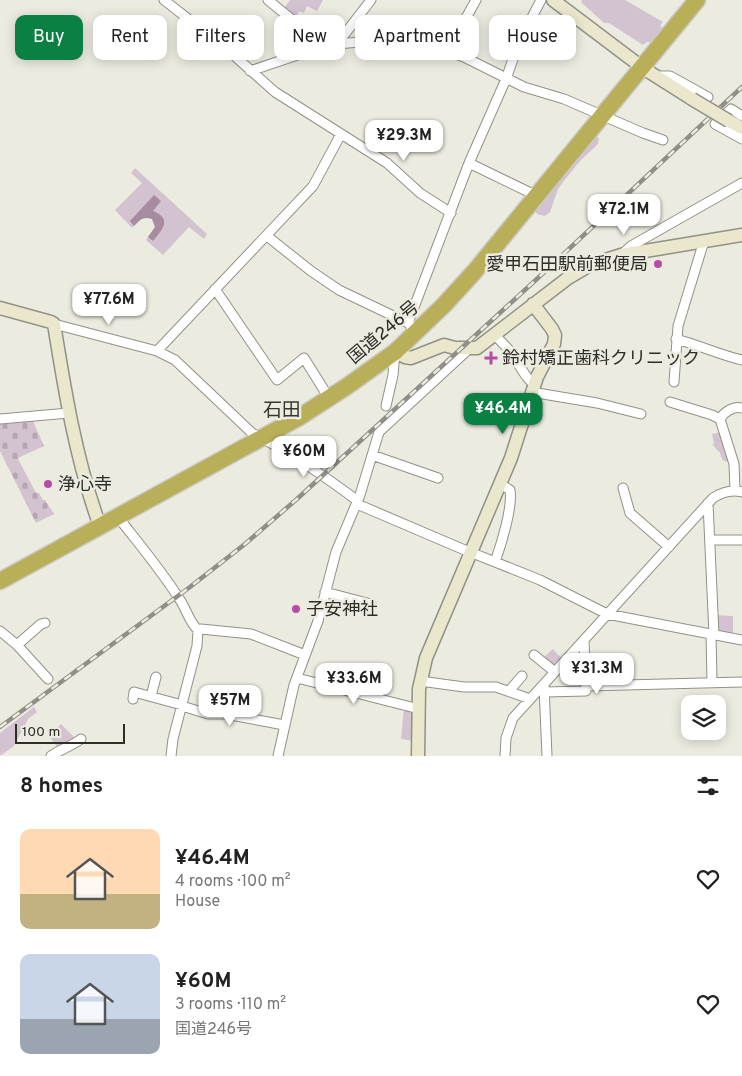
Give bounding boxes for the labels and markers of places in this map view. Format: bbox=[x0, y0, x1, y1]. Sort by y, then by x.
pin: ¥29.3M bbox=[363, 120, 445, 162]
pin: ¥72.1M bbox=[583, 194, 665, 236]
place label: 愛甲石田駅前郵便局 bbox=[486, 254, 648, 277]
marker: 愛甲石田駅前郵便局 bbox=[652, 258, 664, 270]
pin: ¥77.6M bbox=[68, 284, 150, 326]
place label: 鈴村矯正歯科クリニック bbox=[502, 348, 700, 371]
marker: 鈴村矯正歯科クリニック bbox=[484, 351, 498, 365]
pin: ¥46.4M bbox=[462, 392, 544, 435]
pin: ¥60M bbox=[274, 436, 334, 478]
place label: 浄心寺 bbox=[58, 474, 112, 497]
marker: 浄心寺 bbox=[42, 478, 54, 490]
place label: 子安神社 bbox=[306, 599, 378, 622]
marker: 子安神社 bbox=[290, 603, 302, 615]
pin: ¥31.3M bbox=[556, 652, 638, 695]
pin: ¥33.6M bbox=[313, 662, 395, 705]
pin: ¥57M bbox=[200, 684, 260, 727]

